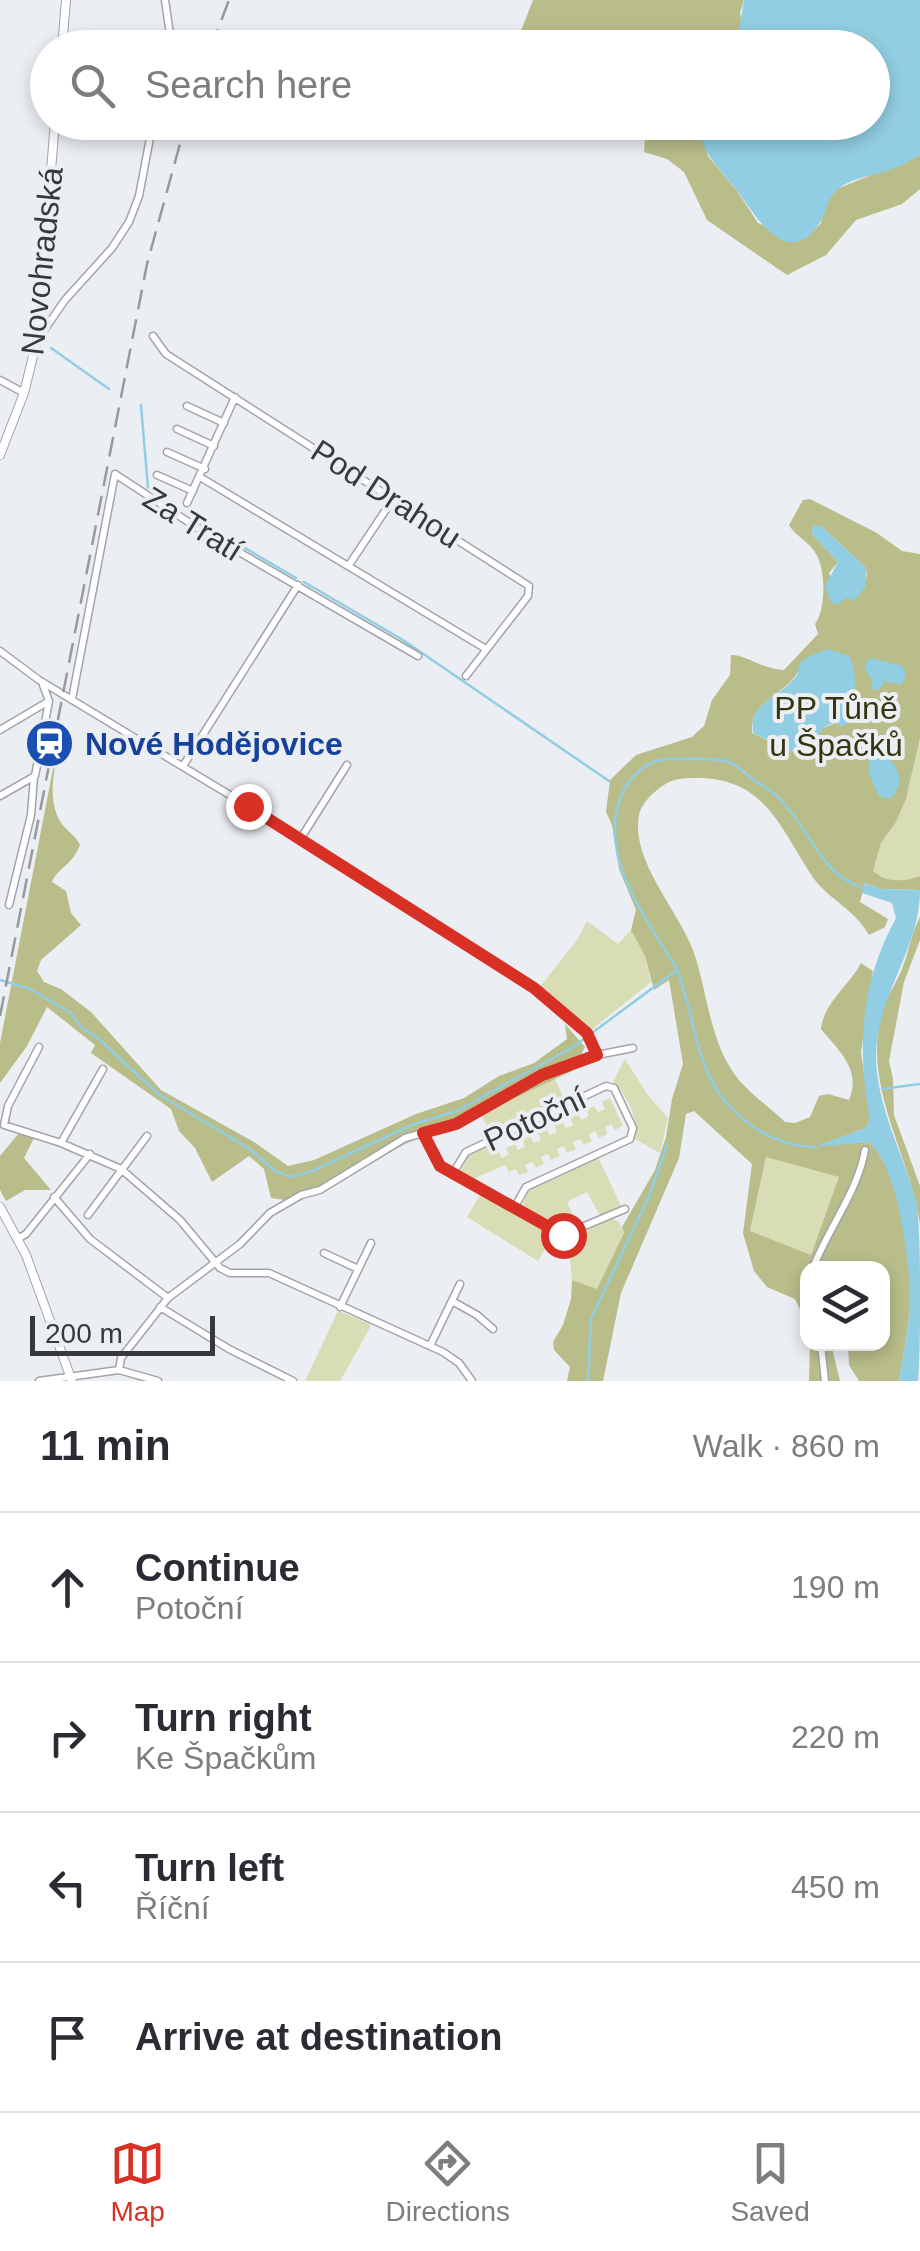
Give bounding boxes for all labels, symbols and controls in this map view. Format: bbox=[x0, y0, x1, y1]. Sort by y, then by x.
search box bbox=[30, 30, 890, 140]
icon: search bbox=[65, 58, 120, 113]
text: Search here bbox=[145, 64, 352, 106]
street label: Novohradská bbox=[14, 165, 70, 357]
street label: Pod Drahou bbox=[305, 432, 467, 556]
street label: Za Tratí bbox=[137, 480, 249, 569]
park label: PP Tůně u Špačků bbox=[769, 690, 903, 763]
station icon: Nové Hodějovice bbox=[24, 718, 76, 770]
place label: Nové Hodějovice bbox=[85, 726, 343, 762]
route end bbox=[226, 784, 272, 830]
street label: Potoční bbox=[478, 1080, 592, 1158]
route start bbox=[541, 1213, 587, 1259]
map controls bbox=[800, 1261, 890, 1351]
button: layers bbox=[800, 1261, 890, 1351]
scale bar bbox=[30, 1311, 215, 1356]
text: 200 m bbox=[45, 1318, 123, 1349]
text: 11 min bbox=[40, 1422, 171, 1469]
text: Walk · 860 m bbox=[693, 1428, 880, 1464]
text: Continue bbox=[135, 1547, 300, 1589]
icon: ahead bbox=[40, 1560, 95, 1615]
text: 190 m bbox=[791, 1569, 880, 1605]
text: Potoční bbox=[135, 1590, 244, 1626]
text: Turn right bbox=[135, 1697, 312, 1739]
icon: right bbox=[40, 1710, 95, 1765]
text: 220 m bbox=[791, 1719, 880, 1755]
text: Ke Špačkům bbox=[135, 1740, 316, 1776]
text: Turn left bbox=[135, 1847, 284, 1889]
icon: left bbox=[40, 1860, 95, 1915]
text: 450 m bbox=[791, 1869, 880, 1905]
text: Říční bbox=[135, 1890, 210, 1926]
icon: arrive bbox=[40, 2010, 95, 2065]
text: Arrive at destination bbox=[135, 2016, 502, 2058]
tab: Map bbox=[110, 2136, 165, 2228]
tab: Directions bbox=[386, 2136, 510, 2228]
tab: Saved bbox=[730, 2136, 810, 2228]

